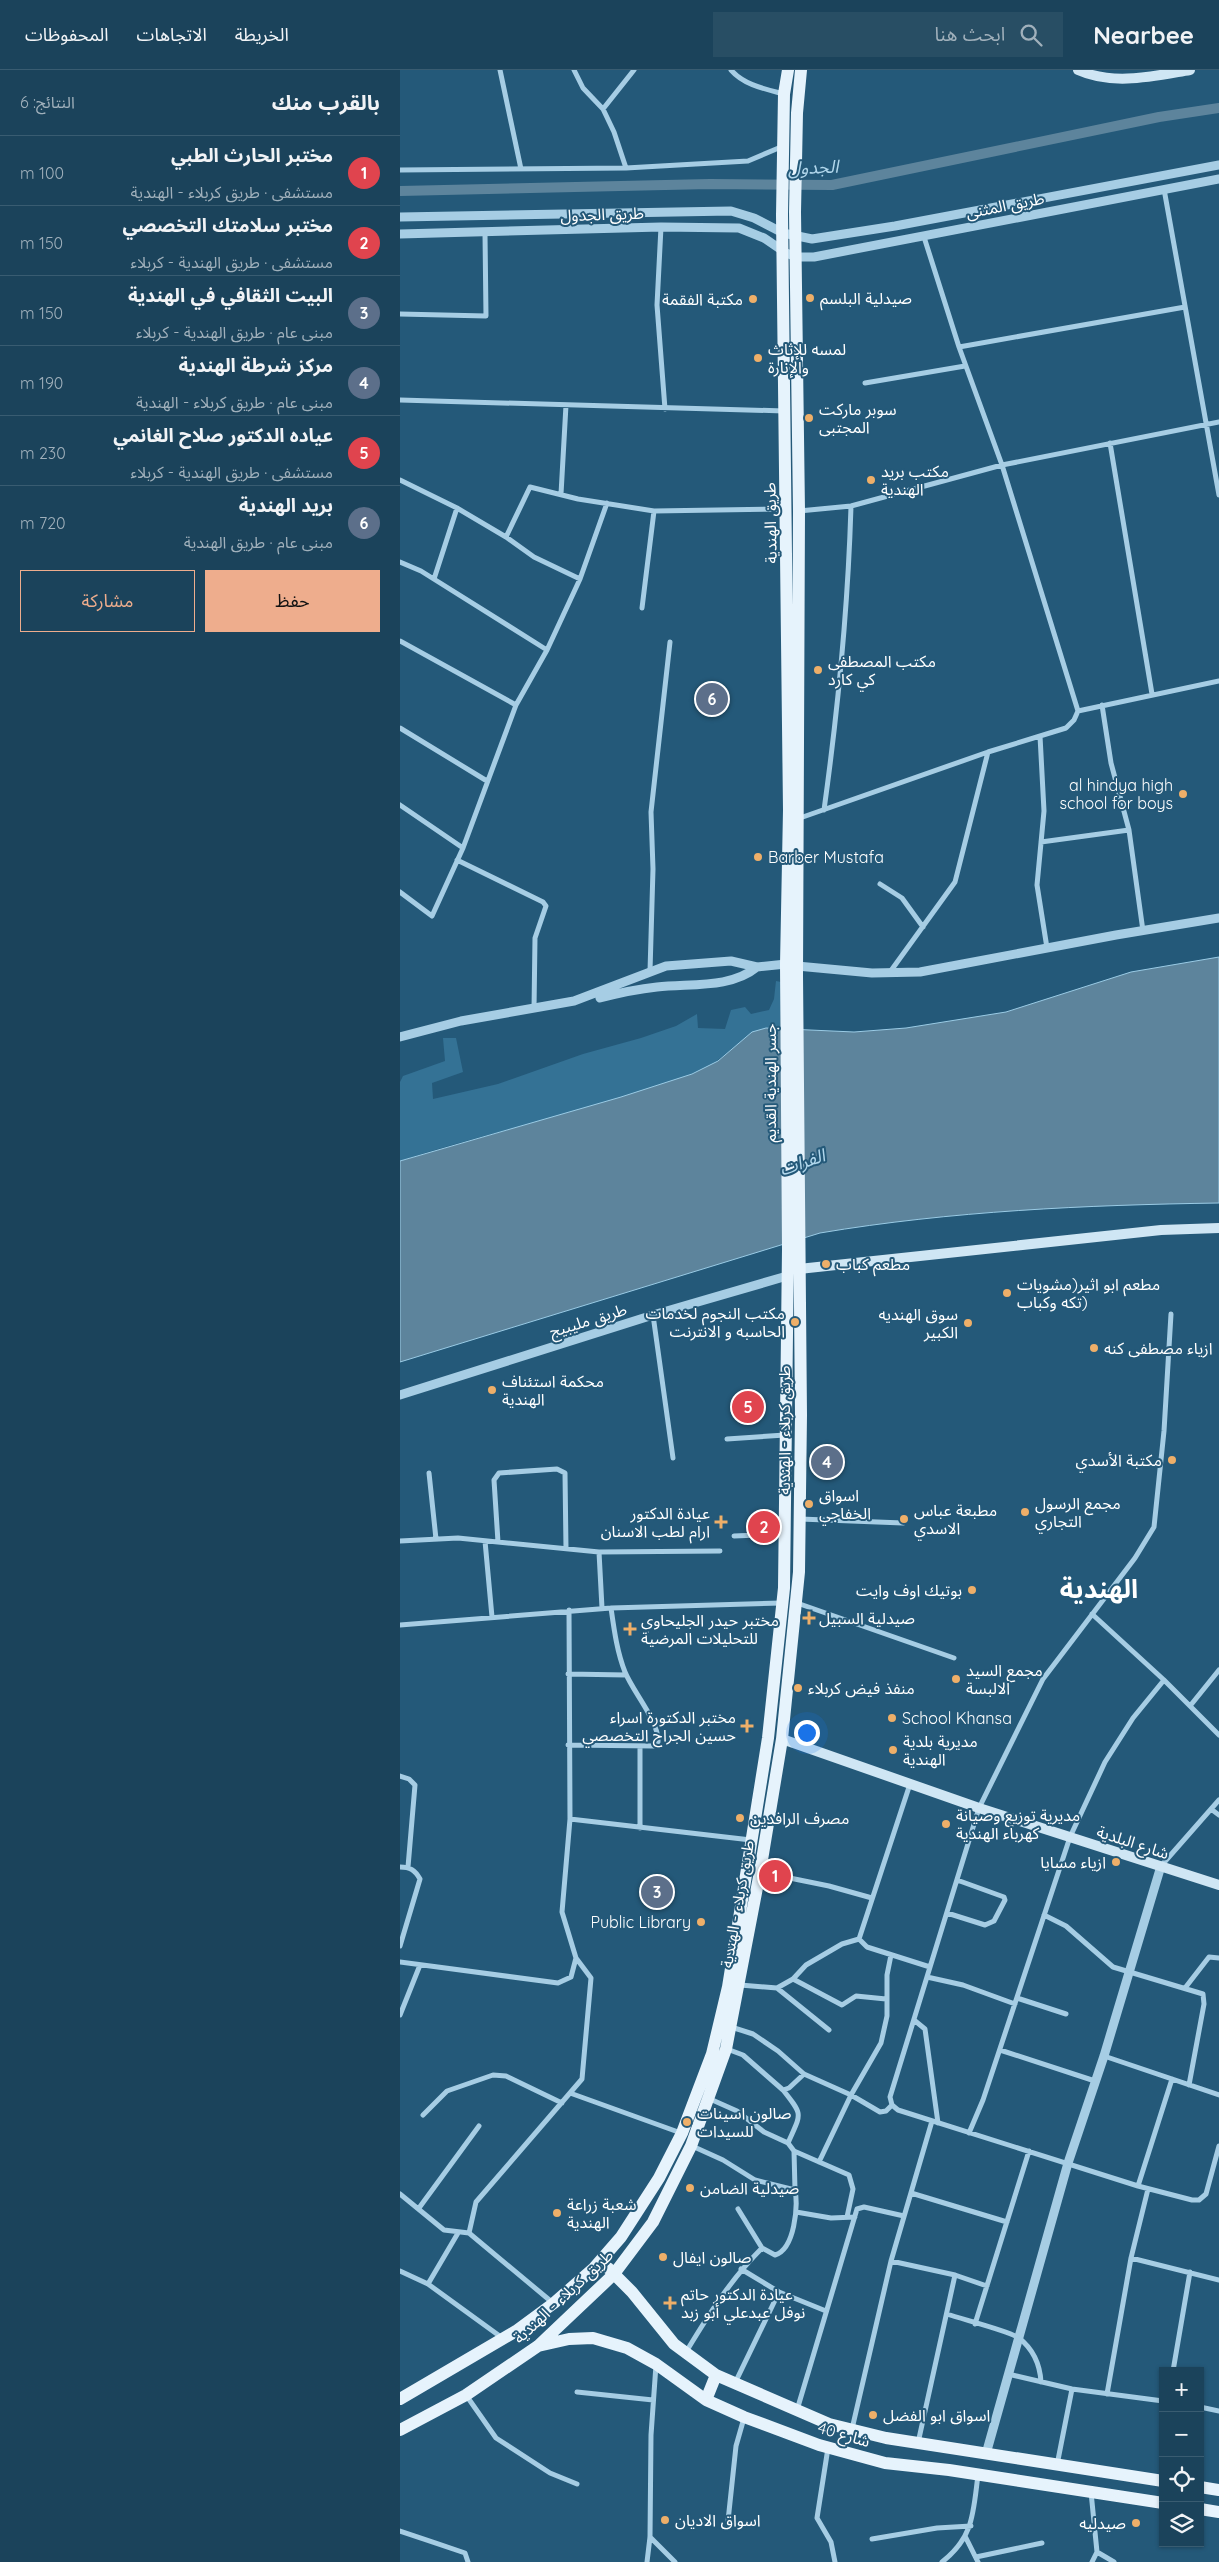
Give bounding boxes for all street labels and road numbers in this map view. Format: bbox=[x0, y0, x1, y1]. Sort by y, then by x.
street label: طريق المثنى bbox=[964, 188, 1046, 223]
street label: طريق الجدول bbox=[560, 203, 644, 226]
street label: طريق الهندية bbox=[759, 482, 782, 564]
street label: جسر الهندية القديم bbox=[760, 1024, 783, 1142]
street label: طريق مليبيج bbox=[547, 1299, 630, 1344]
street label: طريق كربلاء - الهندية bbox=[774, 1365, 795, 1495]
street label: شارع البلدية bbox=[1093, 1821, 1172, 1866]
street label: طريق كربلاء - الهندية bbox=[716, 1838, 759, 1970]
street label: طريق كربلاء - الهندية bbox=[509, 2244, 618, 2348]
street label: شارع 40 bbox=[815, 2417, 872, 2454]

